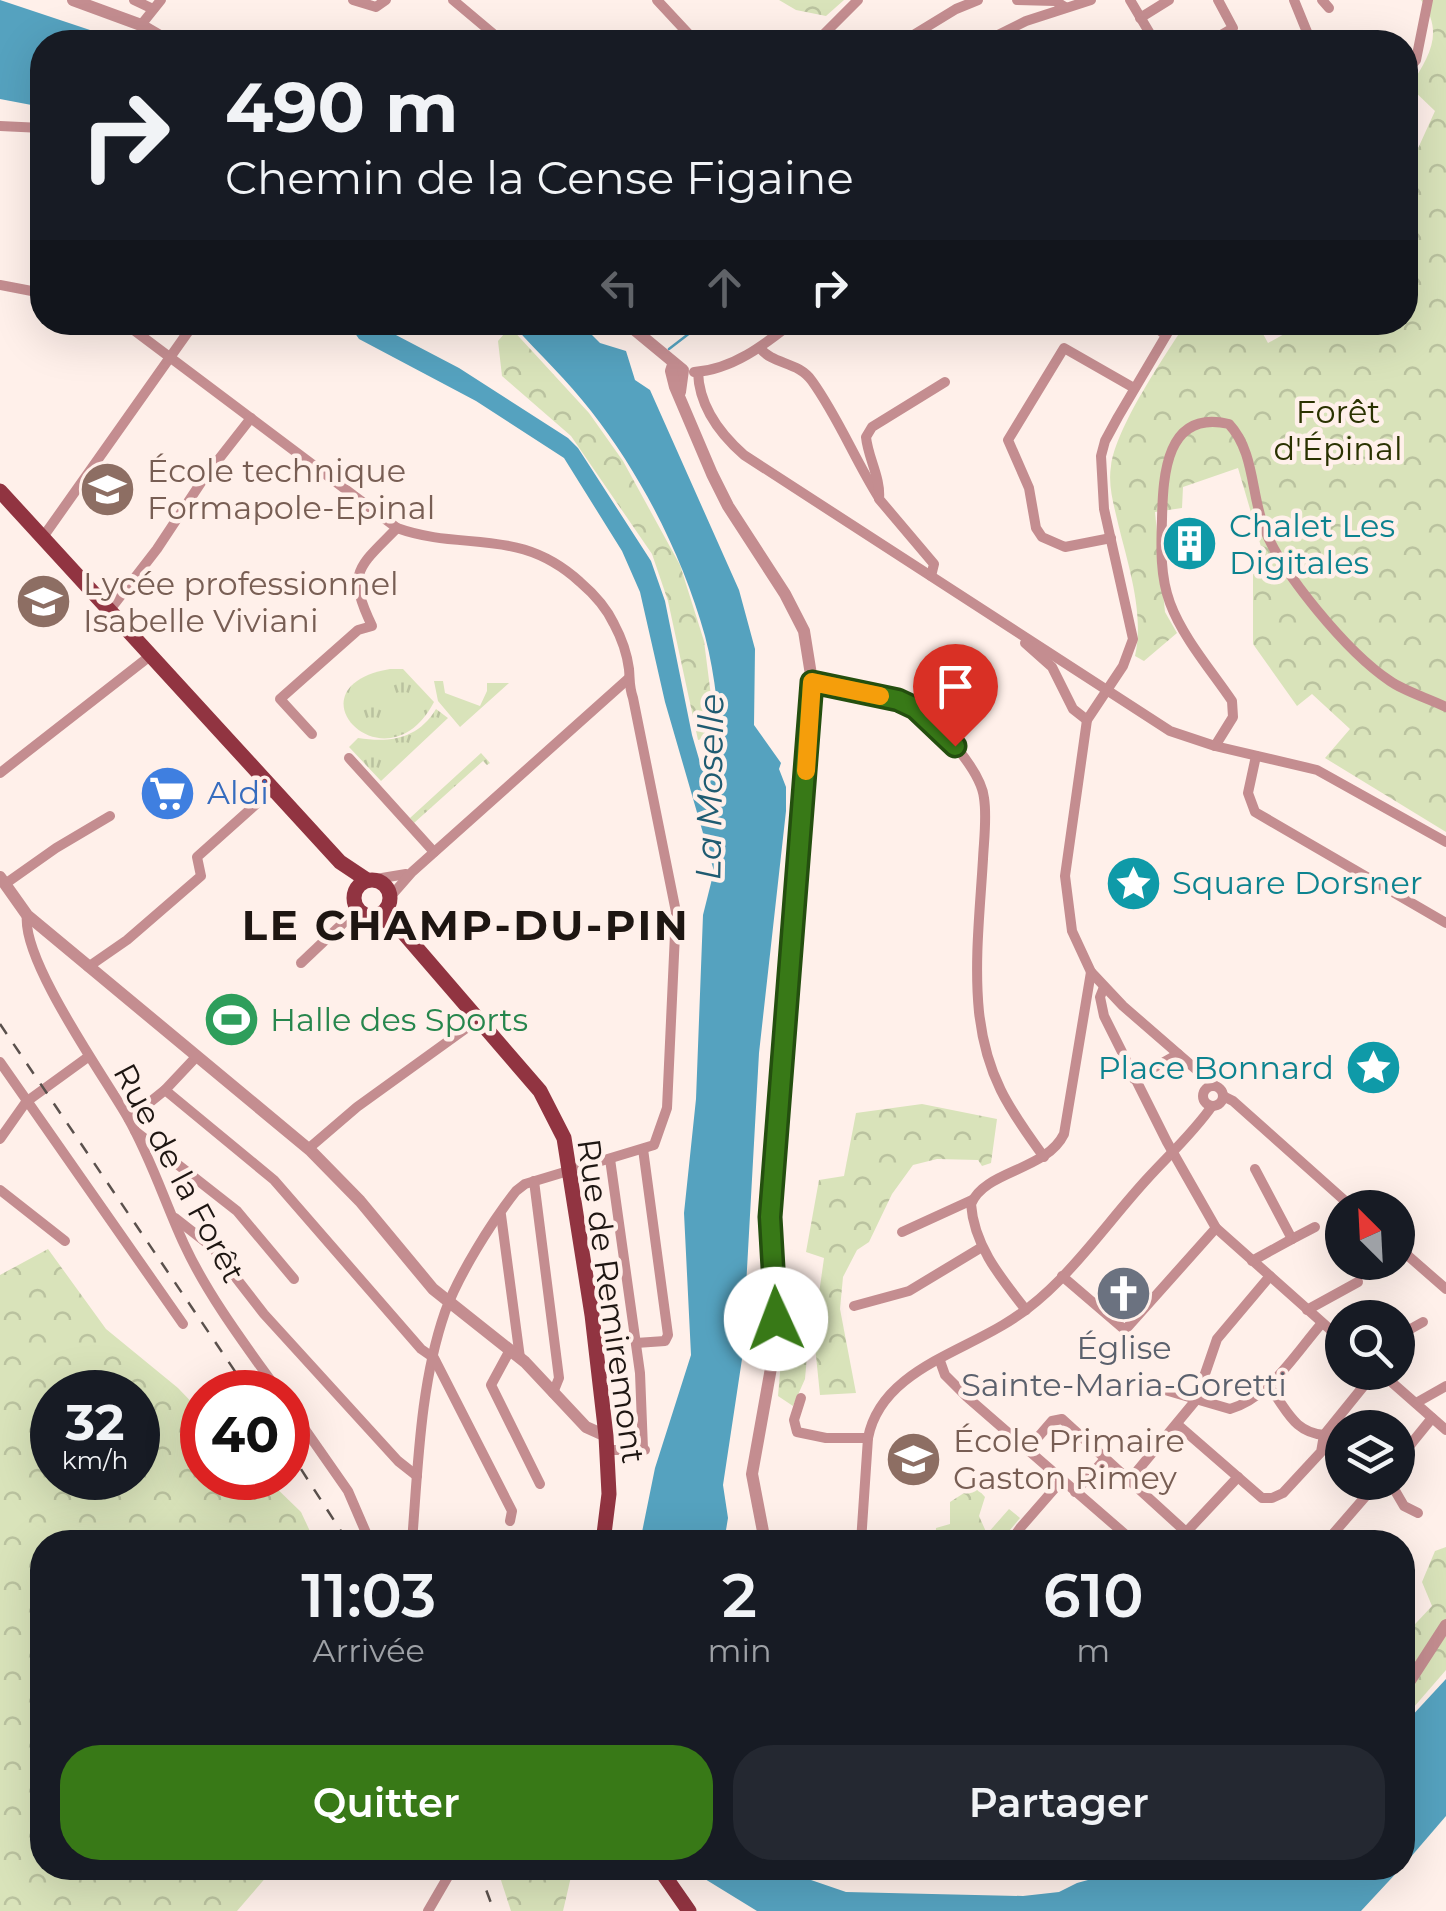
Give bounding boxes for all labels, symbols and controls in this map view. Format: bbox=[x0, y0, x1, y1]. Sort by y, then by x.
text: 490 m bbox=[225, 64, 458, 150]
icon: right bbox=[60, 70, 190, 200]
text: Chemin de la Cense Figaine bbox=[225, 150, 854, 205]
icon: left bbox=[592, 260, 647, 315]
icon: ahead bbox=[697, 260, 752, 315]
icon: right bbox=[802, 260, 857, 315]
park label: Forêt d'Épinal bbox=[1274, 392, 1403, 468]
place label: École technique Formapole-Epinal bbox=[147, 451, 435, 527]
school or university icon: École technique Formapole-Epinal bbox=[78, 459, 138, 519]
place label: Chalet Les Digitales bbox=[1229, 506, 1395, 582]
building icon: Chalet Les Digitales bbox=[1160, 514, 1220, 574]
place label: Lycée professionnel Isabelle Viviani bbox=[83, 564, 399, 640]
school or university icon: Lycée professionnel Isabelle Viviani bbox=[14, 572, 74, 632]
pin bbox=[913, 644, 998, 747]
icon: arrive bbox=[928, 659, 983, 714]
water label: La Moselle bbox=[686, 693, 733, 881]
supermarket icon: Aldi bbox=[138, 763, 198, 823]
place label: Aldi bbox=[207, 773, 269, 812]
place icon: Square Dorsner bbox=[1103, 853, 1163, 913]
place label: Square Dorsner bbox=[1172, 863, 1423, 902]
district label: LE CHAMP-DU-PIN bbox=[242, 899, 690, 951]
sports icon: Halle des Sports bbox=[201, 990, 261, 1050]
place label: Halle des Sports bbox=[270, 1000, 528, 1039]
place icon: Place Bonnard bbox=[1343, 1038, 1403, 1098]
place label: Place Bonnard bbox=[1098, 1048, 1334, 1087]
street label: Rue de la Forêt bbox=[105, 1057, 253, 1289]
street label: Rue de Remiremont bbox=[569, 1136, 654, 1466]
north arrow bbox=[1325, 1190, 1415, 1280]
map controls bbox=[1325, 1190, 1415, 1500]
church icon: Église Sainte-Maria-Goretti bbox=[1094, 1264, 1154, 1324]
position arrow bbox=[724, 1267, 828, 1371]
button: search bbox=[1325, 1300, 1415, 1390]
place label: Église Sainte-Maria-Goretti bbox=[961, 1328, 1287, 1404]
speed limit sign: 40 bbox=[180, 1370, 310, 1500]
text: 32 bbox=[66, 1392, 124, 1453]
button: layers bbox=[1325, 1410, 1415, 1500]
place label: École Primaire Gaston Rimey bbox=[953, 1421, 1185, 1497]
school or university icon: École Primaire Gaston Rimey bbox=[884, 1429, 944, 1489]
text: km/h bbox=[62, 1445, 128, 1475]
text: 11:03 bbox=[301, 1559, 436, 1632]
text: 2 bbox=[722, 1559, 757, 1632]
text: 610 bbox=[1043, 1559, 1144, 1632]
text: Arrivée bbox=[313, 1631, 425, 1670]
text: min bbox=[707, 1631, 772, 1670]
text: m bbox=[1076, 1631, 1110, 1670]
button: Quitter bbox=[60, 1745, 713, 1860]
button: Partager bbox=[733, 1745, 1385, 1860]

